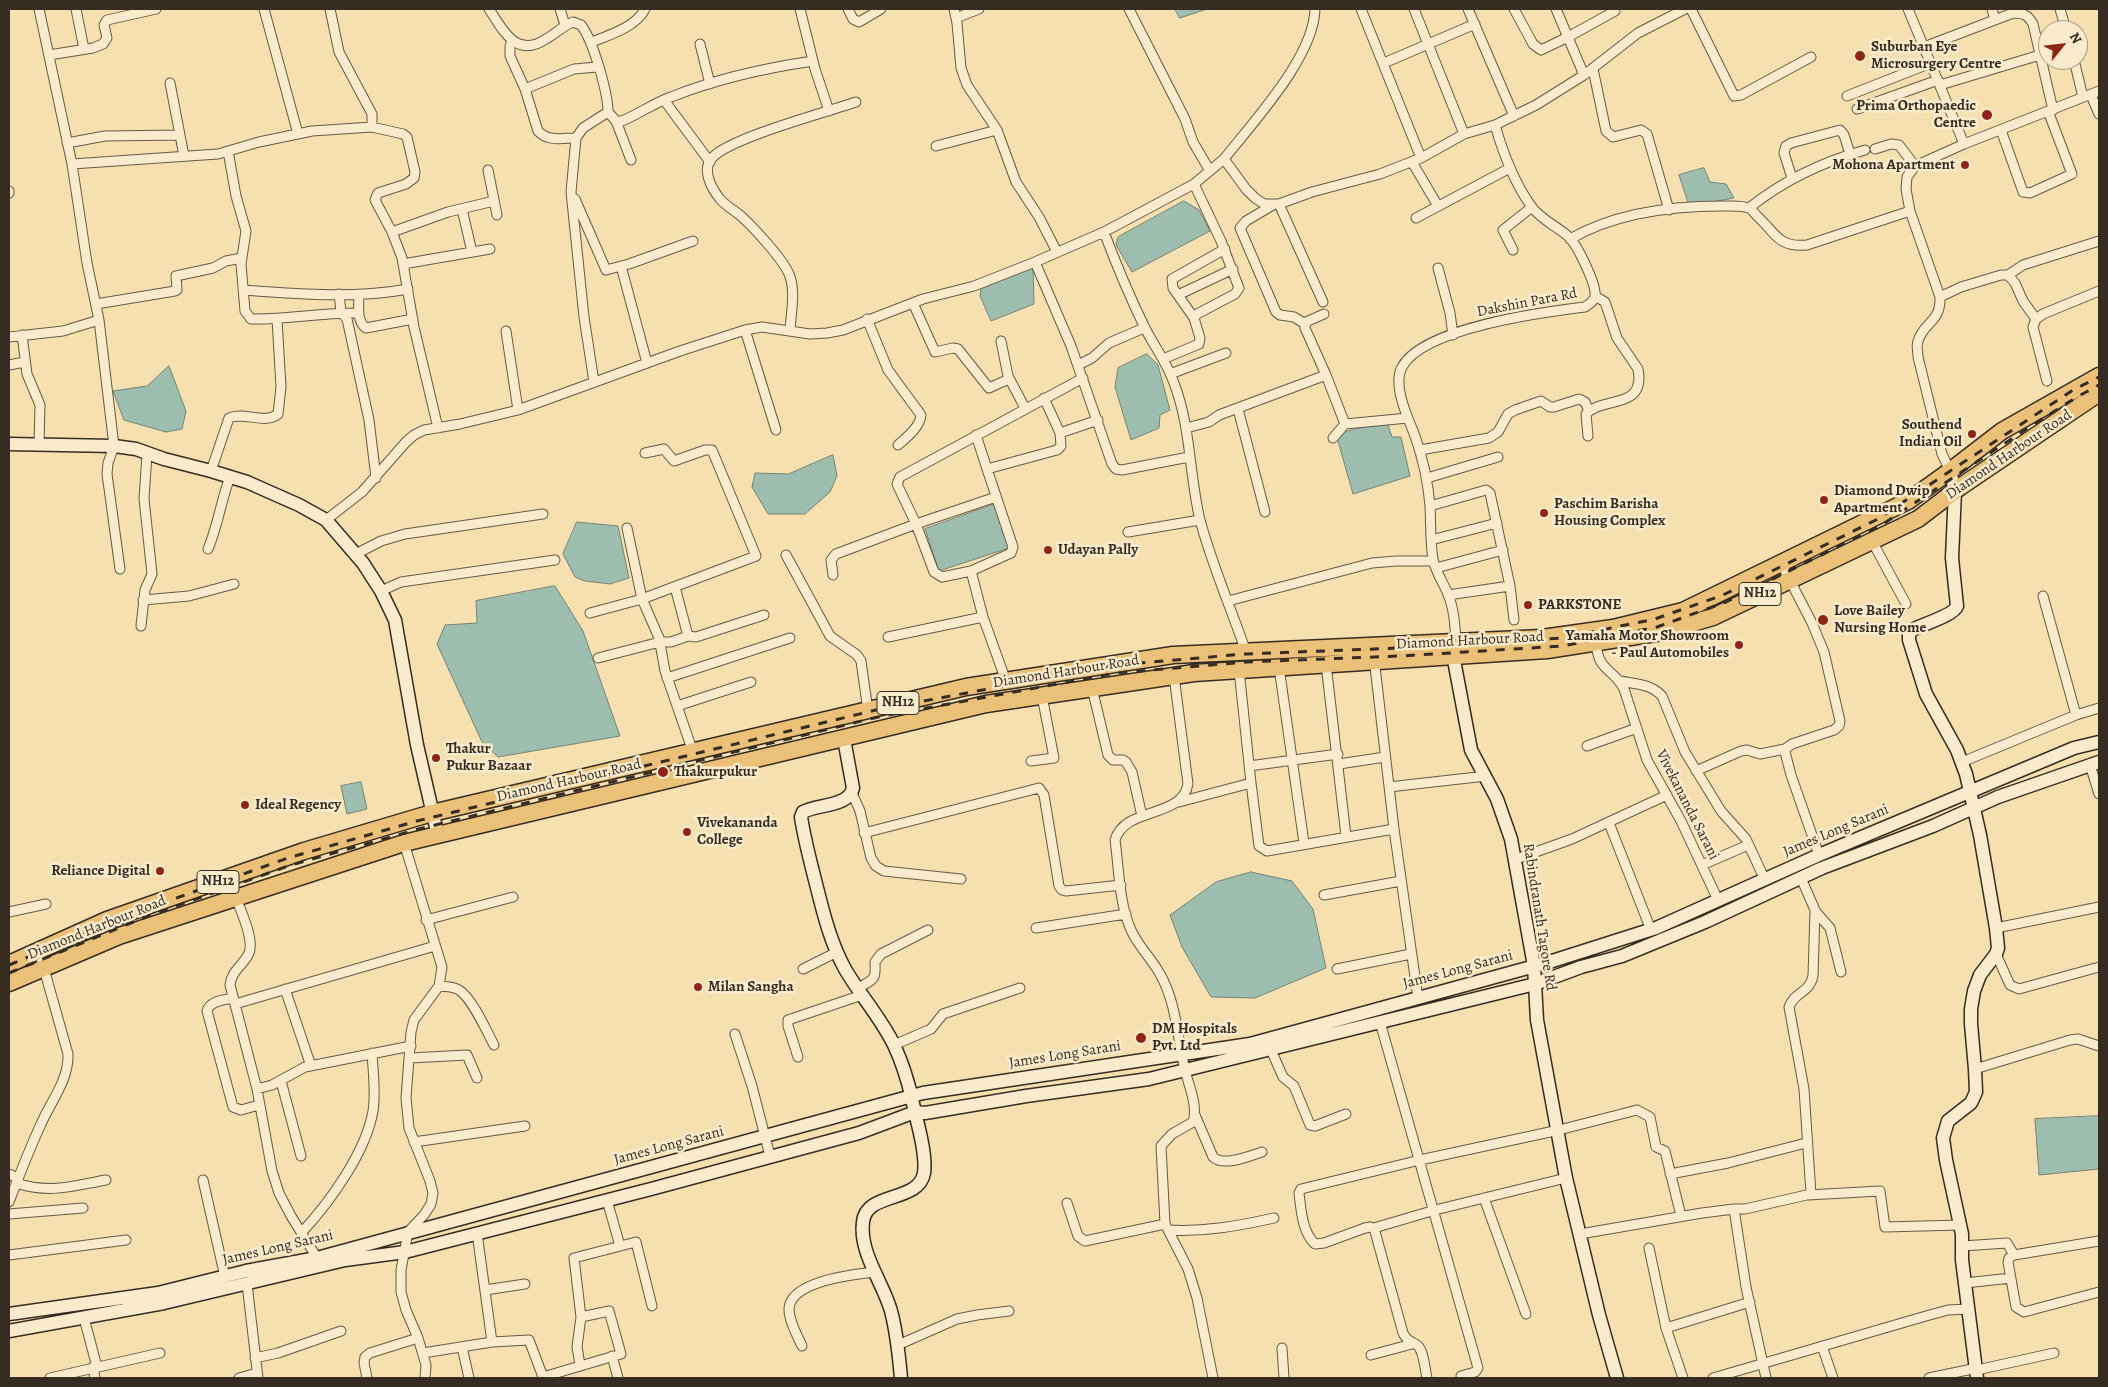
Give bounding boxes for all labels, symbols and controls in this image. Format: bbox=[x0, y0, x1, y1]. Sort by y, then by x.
north arrow bbox=[2038, 20, 2088, 70]
text: N bbox=[2065, 29, 2086, 47]
place label: Suburban Eye Microsurgery Centre bbox=[1871, 38, 2001, 73]
marker: Suburban Eye Microsurgery Centre bbox=[1853, 49, 1867, 63]
place label: Prima Orthopaedic Centre bbox=[1856, 97, 1976, 132]
marker: Prima Orthopaedic Centre bbox=[1980, 108, 1994, 122]
place label: Mohona Apartment bbox=[1832, 156, 1955, 174]
marker: Mohona Apartment bbox=[1959, 159, 1971, 171]
street label: Dakshin Para Rd bbox=[1475, 284, 1579, 322]
street label: Diamond Harbour Road bbox=[1943, 406, 2075, 504]
place label: Southend Indian Oil bbox=[1899, 416, 1962, 451]
marker: Southend Indian Oil bbox=[1966, 428, 1978, 440]
place label: Diamond Dwip Apartment bbox=[1834, 482, 1929, 517]
marker: Diamond Dwip Apartment bbox=[1818, 494, 1830, 506]
place label: Paschim Barisha Housing Complex bbox=[1554, 495, 1666, 530]
marker: Paschim Barisha Housing Complex bbox=[1538, 507, 1550, 519]
place label: Udayan Pally bbox=[1058, 541, 1138, 559]
marker: Udayan Pally bbox=[1042, 544, 1054, 556]
road number: NH12 bbox=[1739, 582, 1781, 606]
place label: PARKSTONE bbox=[1538, 596, 1621, 614]
marker: PARKSTONE bbox=[1522, 599, 1534, 611]
place label: Love Bailey Nursing Home bbox=[1834, 602, 1926, 637]
marker: Love Bailey Nursing Home bbox=[1816, 613, 1830, 627]
place label: Yamaha Motor Showroom - Paul Automobiles bbox=[1566, 627, 1729, 662]
street label: Diamond Harbour Road bbox=[1396, 628, 1544, 654]
marker: Yamaha Motor Showroom - Paul Automobiles bbox=[1733, 639, 1745, 651]
street label: Diamond Harbour Road bbox=[992, 652, 1140, 692]
road number: NH12 bbox=[877, 691, 919, 714]
place label: Thakur Pukur Bazaar bbox=[446, 740, 532, 775]
street label: Vivekananda Sarani bbox=[1651, 747, 1723, 863]
marker: Thakur Pukur Bazaar bbox=[430, 752, 442, 764]
street label: Diamond Harbour Road bbox=[495, 756, 643, 806]
place label: Thakurpukur bbox=[674, 763, 757, 781]
marker: Thakurpukur bbox=[656, 765, 670, 779]
place label: Ideal Regency bbox=[255, 796, 341, 814]
marker: Ideal Regency bbox=[239, 799, 251, 811]
street label: James Long Sarani bbox=[1780, 801, 1892, 861]
place label: Vivekananda College bbox=[697, 814, 778, 849]
marker: Vivekananda College bbox=[681, 826, 693, 838]
street label: Rabindranath Tagore Rd bbox=[1518, 842, 1560, 992]
place label: Reliance Digital bbox=[51, 862, 150, 880]
marker: Reliance Digital bbox=[154, 865, 166, 877]
road number: NH12 bbox=[197, 870, 239, 894]
street label: Diamond Harbour Road bbox=[25, 892, 169, 964]
street label: James Long Sarani bbox=[1401, 947, 1515, 993]
place label: Milan Sangha bbox=[708, 978, 794, 996]
marker: Milan Sangha bbox=[692, 981, 704, 993]
place label: DM Hospitals Pvt. Ltd bbox=[1152, 1020, 1237, 1055]
marker: DM Hospitals Pvt. Ltd bbox=[1134, 1031, 1148, 1045]
street label: James Long Sarani bbox=[1008, 1037, 1122, 1073]
street label: James Long Sarani bbox=[612, 1123, 726, 1169]
street label: James Long Sarani bbox=[221, 1227, 335, 1269]

